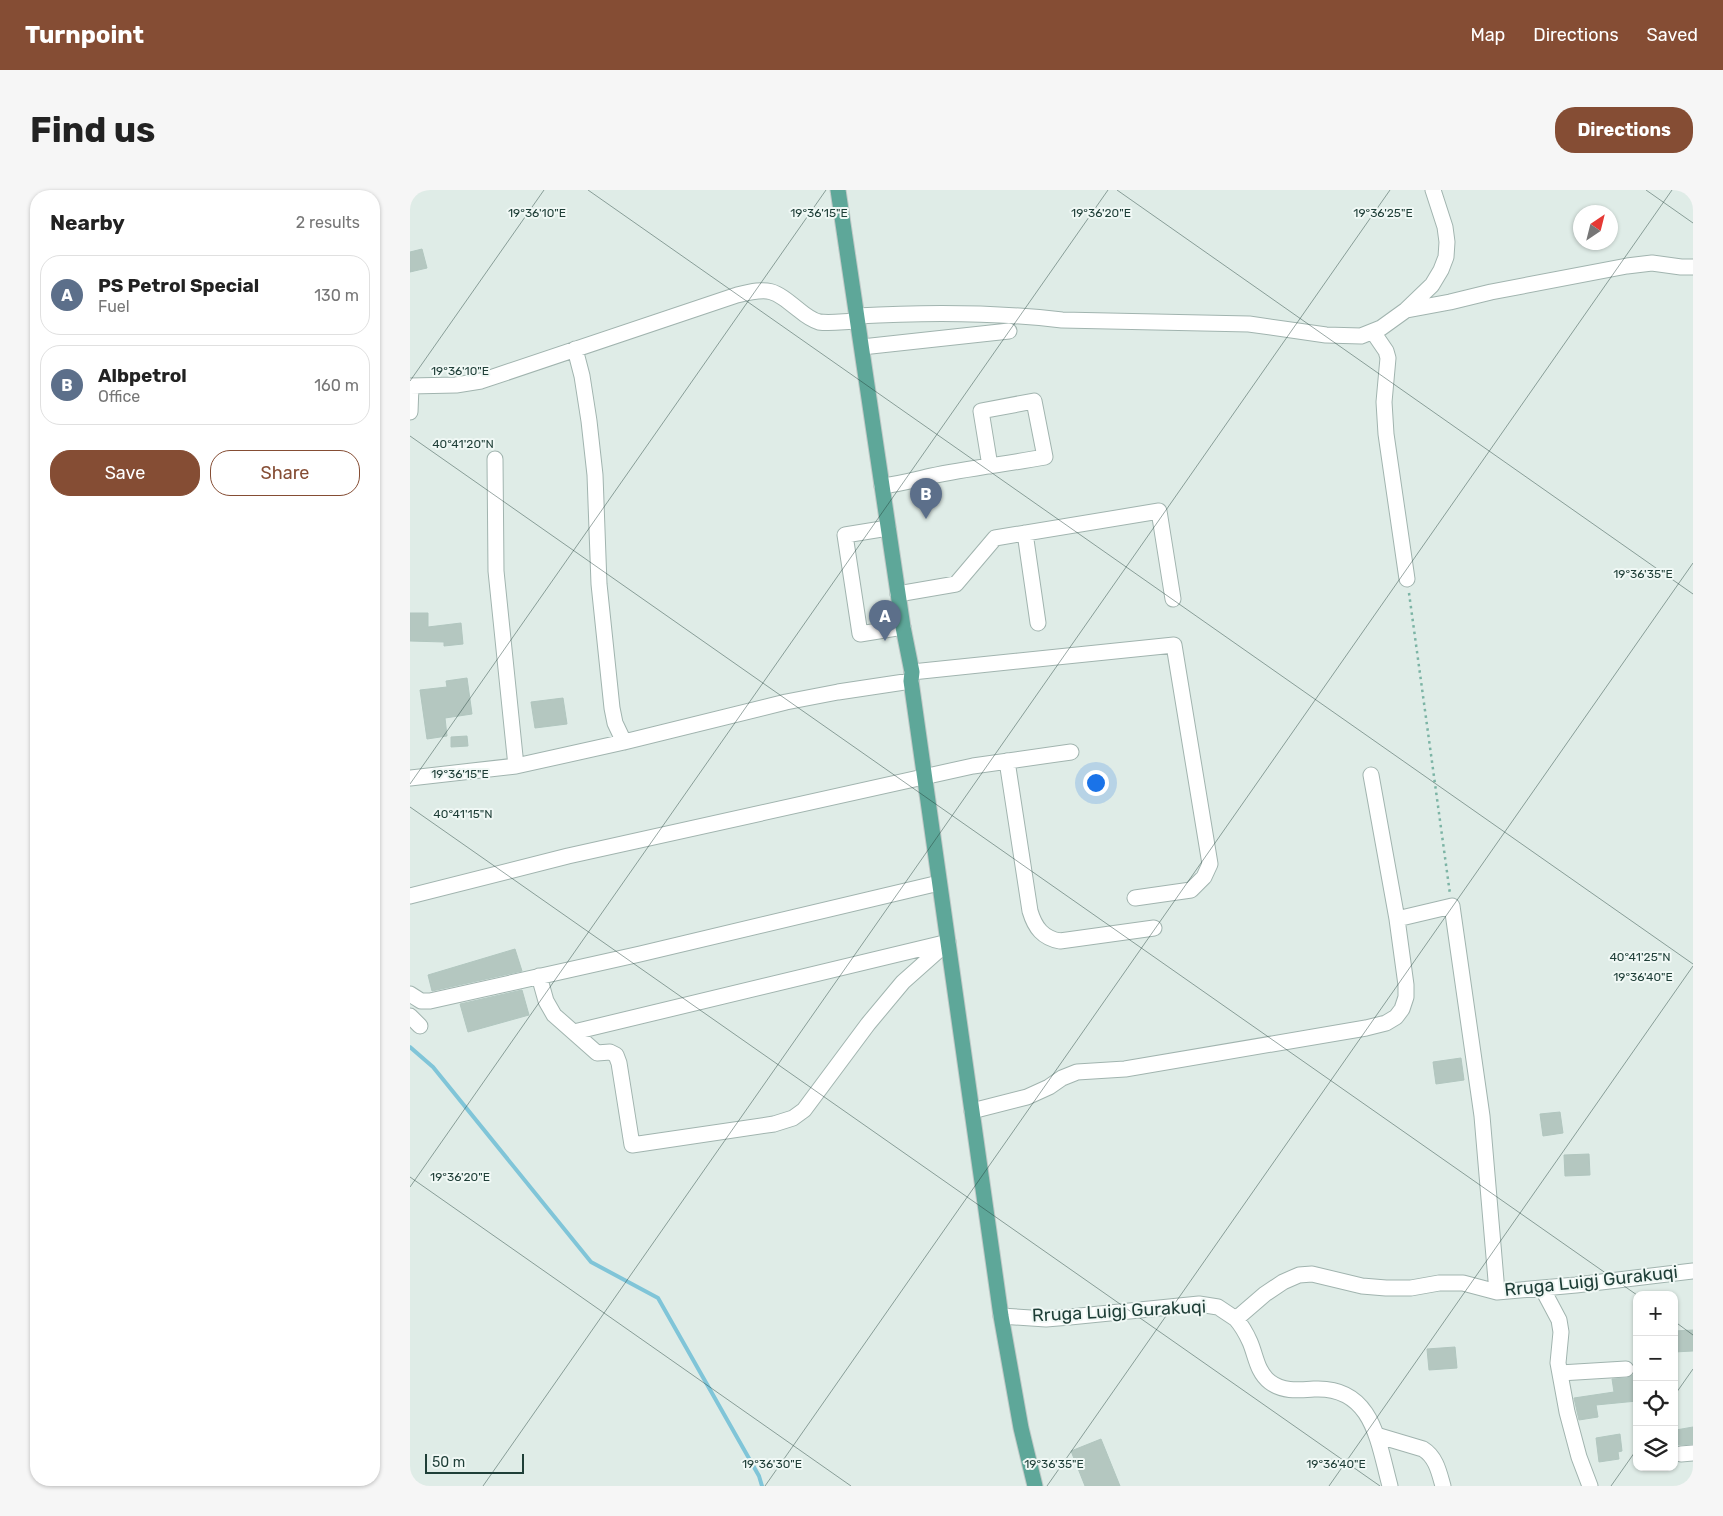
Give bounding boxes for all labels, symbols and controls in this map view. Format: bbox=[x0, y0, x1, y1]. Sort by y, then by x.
text: Turnpoint bbox=[25, 21, 144, 49]
text: Map bbox=[1470, 24, 1505, 46]
text: Directions bbox=[1533, 24, 1619, 46]
text: Saved bbox=[1647, 24, 1698, 46]
button: Directions bbox=[1555, 107, 1693, 153]
text: Find us bbox=[30, 109, 155, 151]
north arrow bbox=[1573, 205, 1618, 250]
text: 19°36'10"E bbox=[508, 206, 566, 220]
text: 19°36'15"E bbox=[790, 206, 848, 220]
text: 19°36'20"E bbox=[1071, 206, 1131, 220]
text: 19°36'25"E bbox=[1353, 206, 1413, 220]
text: Nearby bbox=[50, 210, 125, 235]
text: 2 results bbox=[296, 213, 360, 232]
text: PS Petrol Special bbox=[98, 274, 259, 297]
text: A bbox=[61, 286, 73, 305]
text: 130 m bbox=[314, 286, 359, 305]
text: Fuel bbox=[98, 297, 130, 316]
text: Albpetrol bbox=[98, 364, 187, 387]
text: 19°36'10"E bbox=[431, 364, 489, 378]
text: B bbox=[61, 376, 73, 395]
text: 160 m bbox=[314, 376, 359, 395]
text: Office bbox=[98, 387, 140, 406]
text: 40°41'20"N bbox=[432, 437, 494, 451]
button: Save bbox=[50, 450, 200, 496]
button: Share bbox=[210, 450, 360, 496]
pin: B bbox=[910, 478, 942, 519]
text: 19°36'35"E bbox=[1613, 567, 1673, 581]
pin: A bbox=[869, 600, 901, 641]
text: 19°36'15"E bbox=[431, 767, 489, 781]
your location bbox=[1083, 770, 1109, 796]
text: 40°41'15"N bbox=[433, 807, 493, 821]
text: 40°41'25"N bbox=[1609, 950, 1671, 964]
text: 19°36'40"E bbox=[1613, 970, 1673, 984]
text: 19°36'20"E bbox=[430, 1170, 490, 1184]
street label: Rruga Luigj Gurakuqi bbox=[1503, 1261, 1679, 1301]
map controls bbox=[1633, 1291, 1678, 1471]
button: + bbox=[1633, 1291, 1678, 1336]
street label: Rruga Luigj Gurakuqi bbox=[1031, 1295, 1207, 1327]
button: − bbox=[1633, 1336, 1678, 1381]
button: locate bbox=[1633, 1381, 1678, 1426]
button: layers bbox=[1633, 1426, 1678, 1471]
scale bar bbox=[425, 1451, 524, 1474]
text: 50 m bbox=[432, 1454, 465, 1471]
text: 19°36'30"E bbox=[742, 1457, 802, 1471]
text: 19°36'35"E bbox=[1024, 1457, 1084, 1471]
text: 19°36'40"E bbox=[1306, 1457, 1366, 1471]

